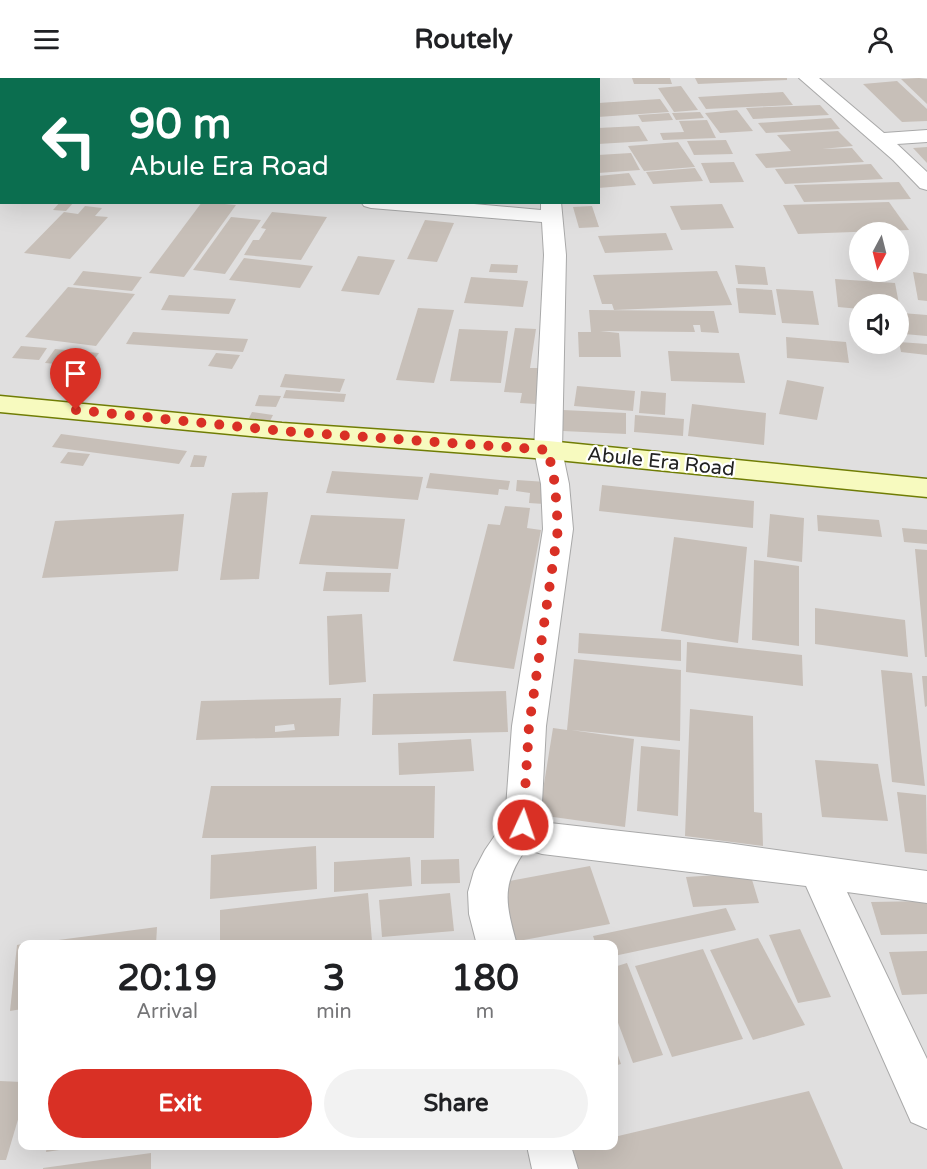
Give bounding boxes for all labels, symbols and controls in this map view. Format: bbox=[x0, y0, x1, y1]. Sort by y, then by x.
icon: menu bbox=[30, 23, 63, 56]
text: Routely bbox=[414, 23, 513, 56]
icon: person bbox=[864, 23, 897, 56]
text: 90 m bbox=[129, 99, 231, 150]
icon: left bbox=[30, 102, 108, 180]
text: Abule Era Road bbox=[129, 150, 329, 183]
north arrow bbox=[849, 222, 909, 282]
map controls bbox=[849, 222, 909, 354]
button: sound bbox=[849, 294, 909, 354]
pin bbox=[50, 348, 101, 410]
icon: arrive bbox=[59, 357, 92, 390]
street label: Abule Era Road bbox=[586, 442, 736, 482]
position arrow bbox=[491, 793, 555, 857]
text: 20:19 bbox=[117, 957, 217, 1000]
text: 3 bbox=[323, 957, 345, 1000]
text: 180 bbox=[451, 957, 519, 1000]
text: Arrival bbox=[136, 1000, 198, 1024]
text: min bbox=[316, 1000, 352, 1024]
text: m bbox=[476, 1000, 494, 1024]
button: Exit bbox=[48, 1069, 312, 1138]
button: Share bbox=[324, 1069, 588, 1138]

